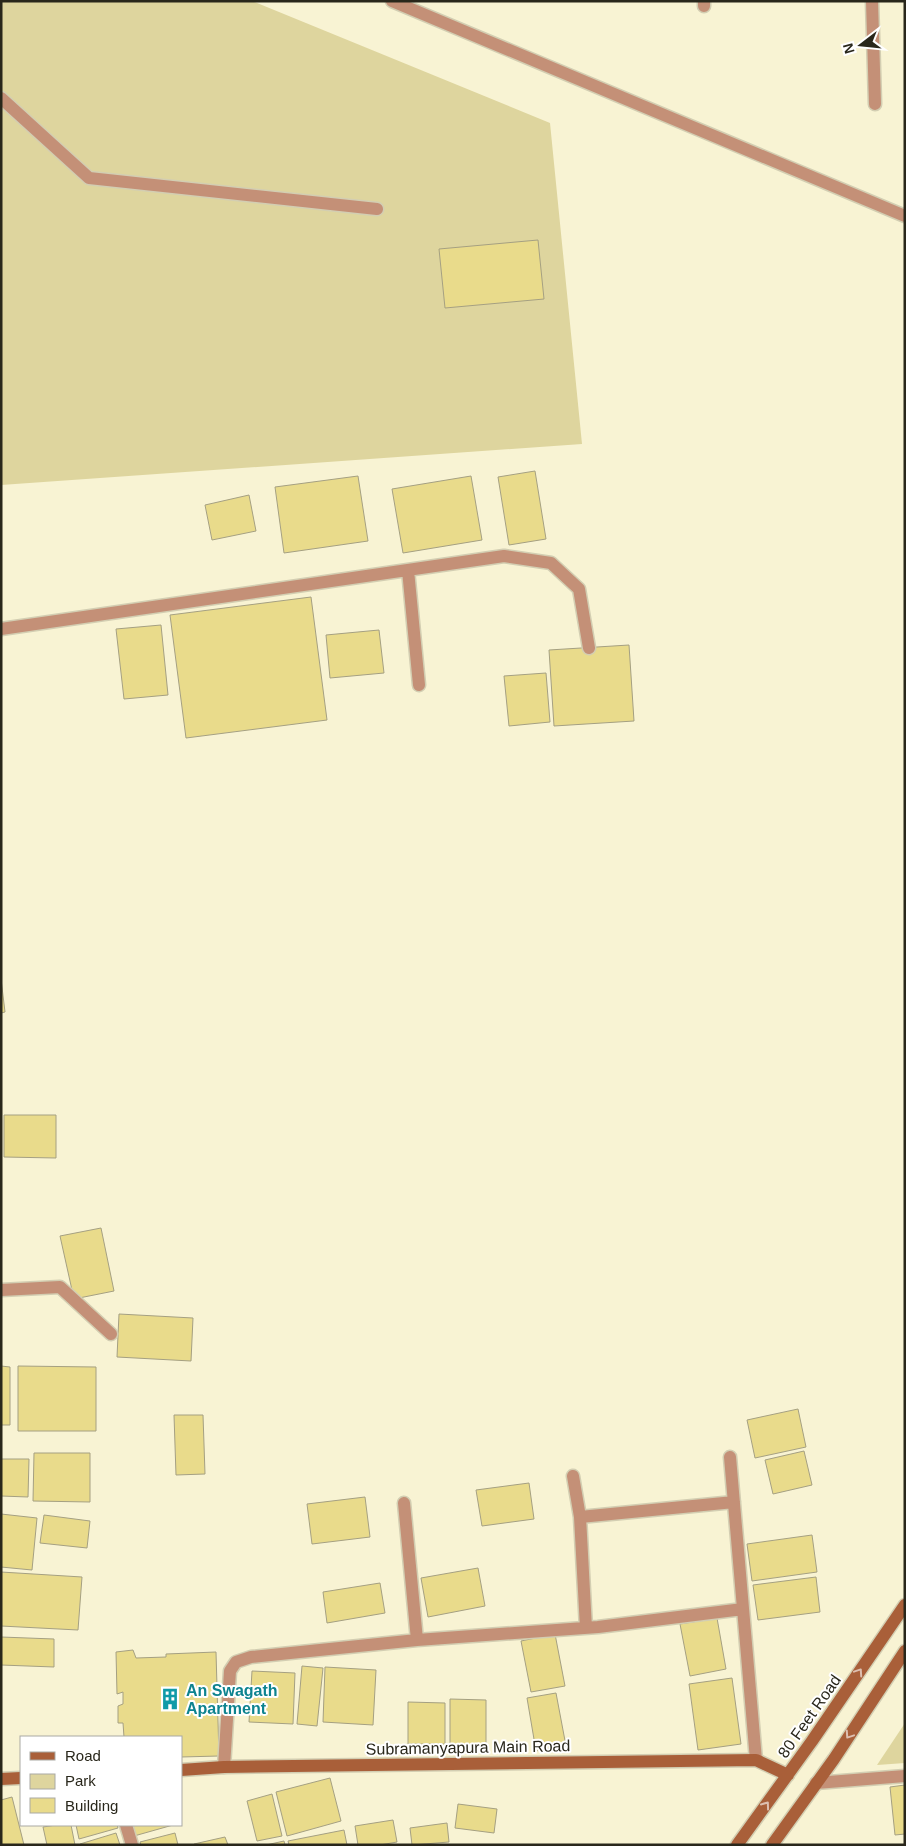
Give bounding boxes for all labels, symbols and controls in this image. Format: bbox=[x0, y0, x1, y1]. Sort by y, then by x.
north arrow bbox=[836, 20, 886, 70]
text: N bbox=[839, 42, 858, 56]
one-way arrow bbox=[853, 1668, 862, 1678]
street label: 80 Feet Road bbox=[775, 1672, 844, 1761]
place label: An Swagath Apartment bbox=[186, 1682, 278, 1717]
building icon: An Swagath Apartment bbox=[157, 1686, 183, 1712]
one-way arrow bbox=[846, 1730, 855, 1739]
legend bbox=[20, 1736, 182, 1826]
street label: Subramanyapura Main Road bbox=[366, 1737, 570, 1758]
text: Road bbox=[65, 1747, 101, 1764]
text: Park bbox=[65, 1772, 96, 1789]
text: Building bbox=[65, 1797, 118, 1814]
one-way arrow bbox=[760, 1801, 769, 1811]

